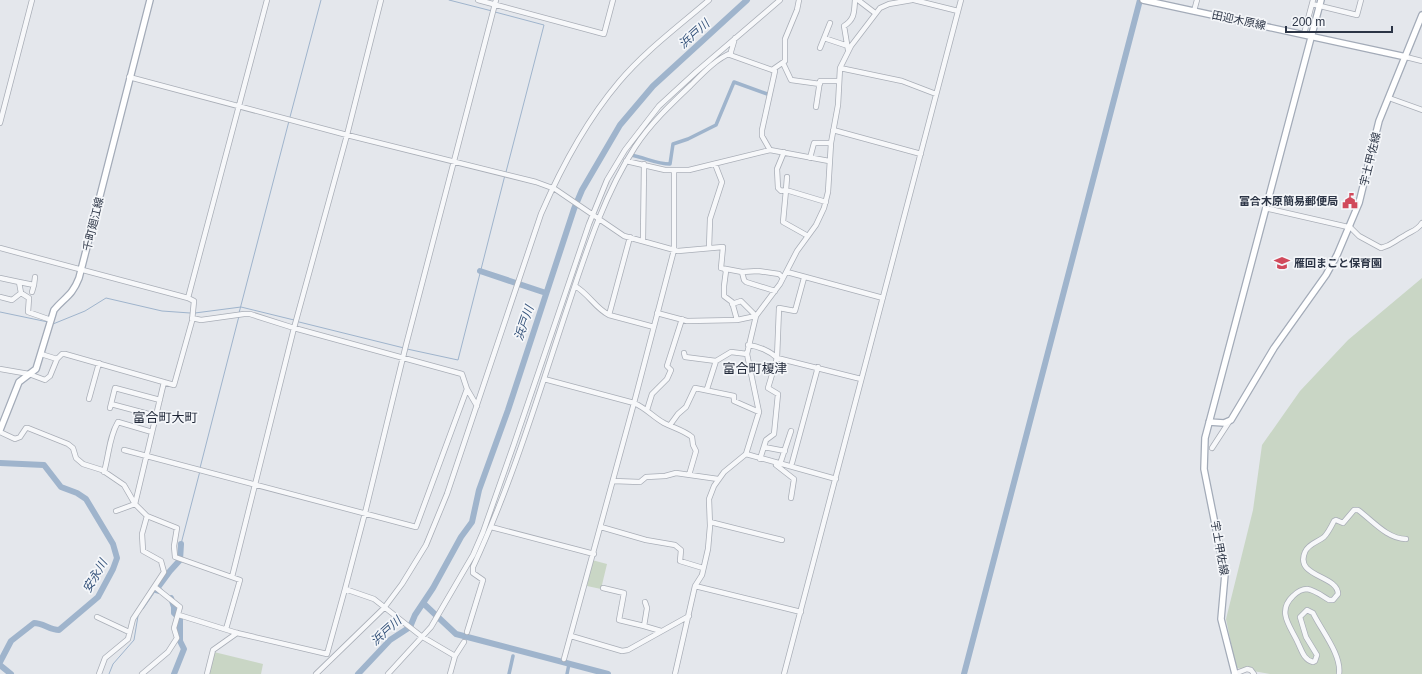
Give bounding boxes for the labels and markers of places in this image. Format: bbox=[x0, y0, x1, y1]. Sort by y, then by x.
public building icon: 富合木原簡易郵便局 bbox=[1341, 192, 1359, 210]
place label: 富合木原簡易郵便局 bbox=[1239, 195, 1338, 207]
school or university icon: 雁回まこと保育園 bbox=[1273, 254, 1291, 272]
place label: 雁回まこと保育園 bbox=[1294, 257, 1382, 269]

